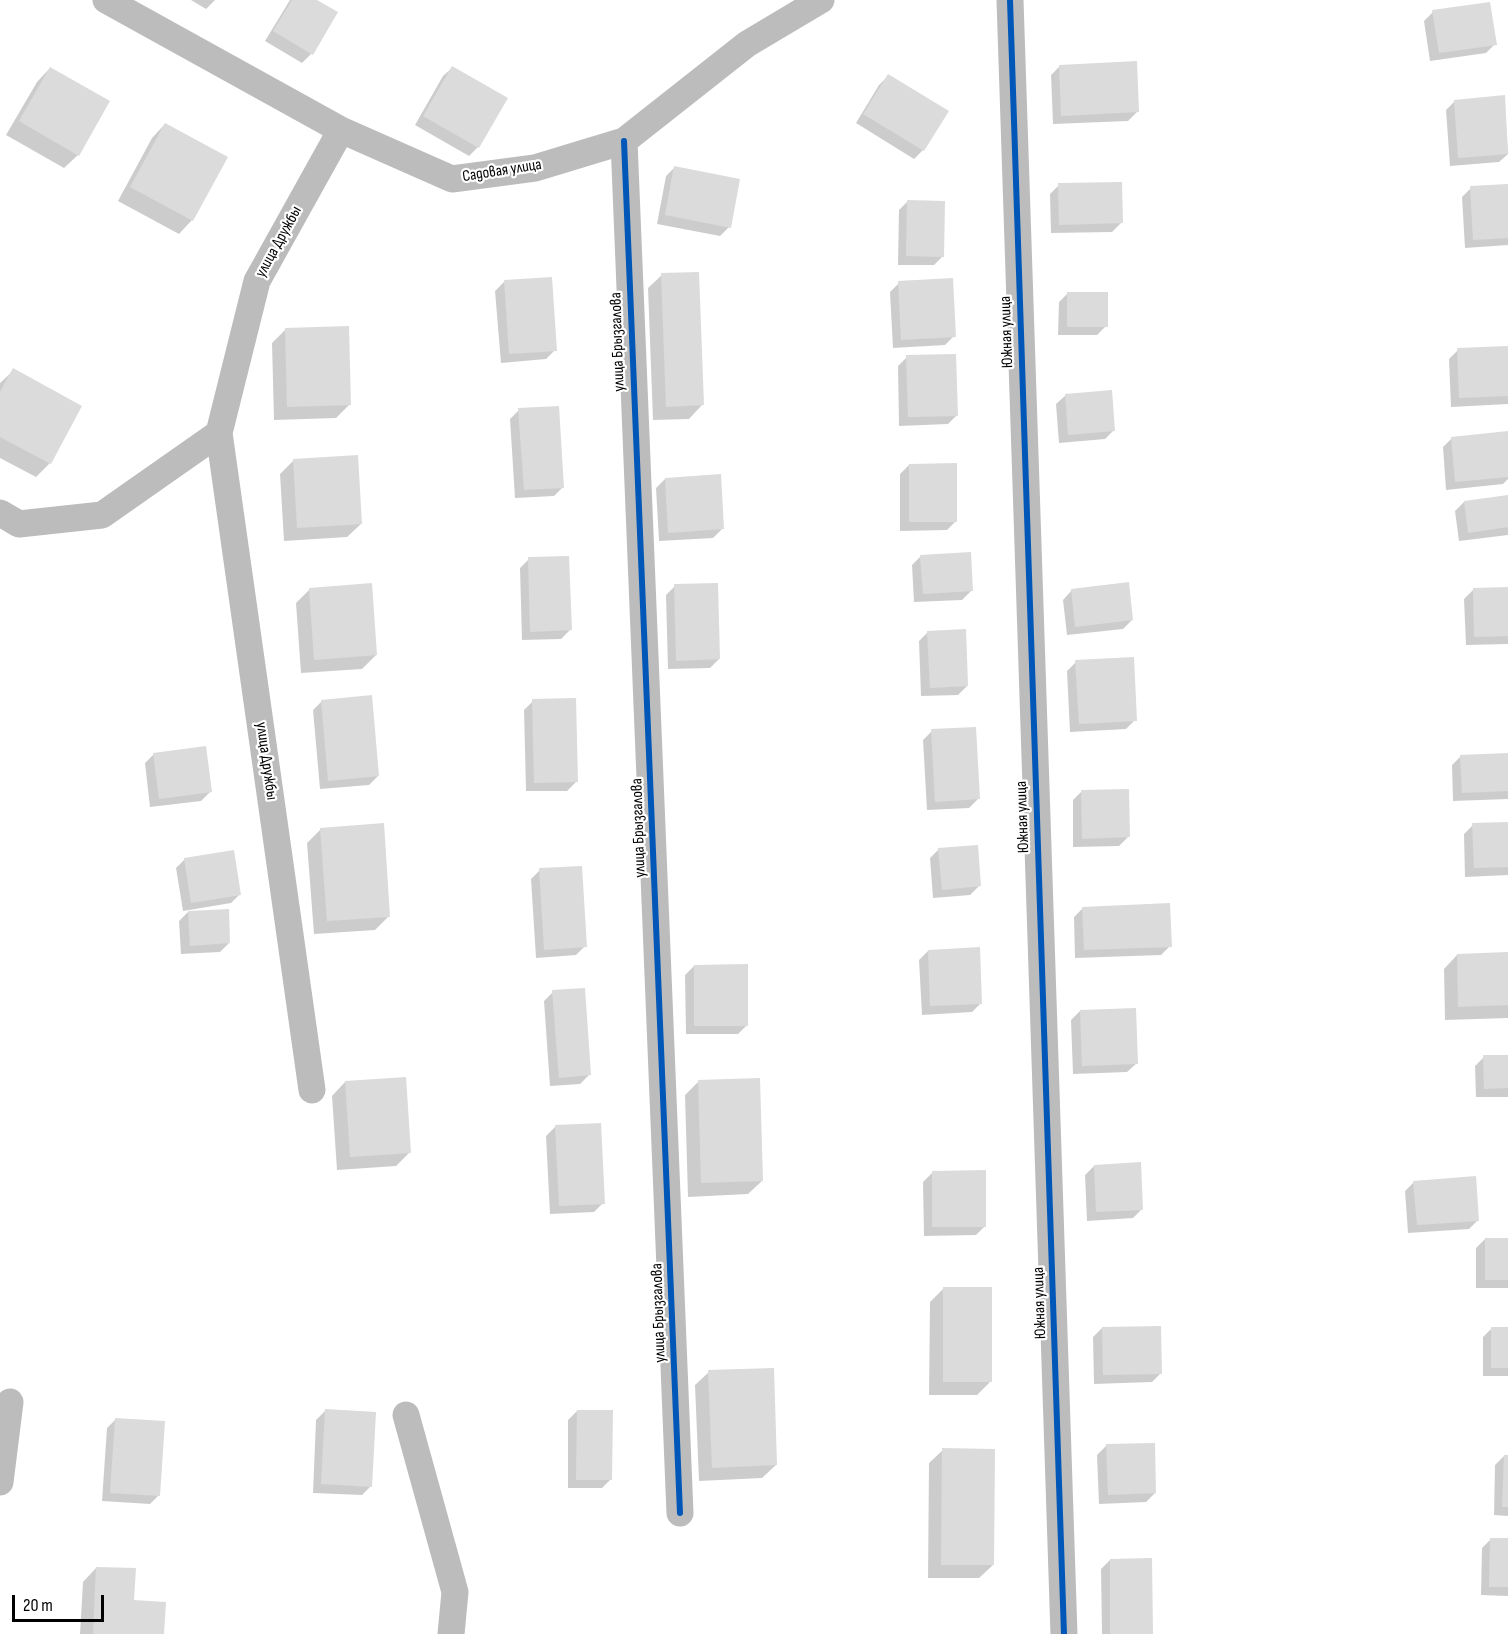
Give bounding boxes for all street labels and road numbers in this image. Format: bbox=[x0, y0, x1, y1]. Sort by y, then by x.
street label: Садовая улица bbox=[461, 155, 543, 187]
street label: улица Дружбы bbox=[252, 203, 306, 281]
street label: улица Брызгалова bbox=[607, 292, 629, 392]
street label: Южная улица bbox=[996, 296, 1018, 368]
street label: улица Дружбы bbox=[251, 721, 281, 801]
street label: улица Брызгалова bbox=[628, 778, 650, 878]
street label: Южная улица bbox=[1012, 781, 1034, 853]
street label: улица Брызгалова bbox=[648, 1263, 670, 1363]
street label: Южная улица bbox=[1029, 1267, 1051, 1339]

